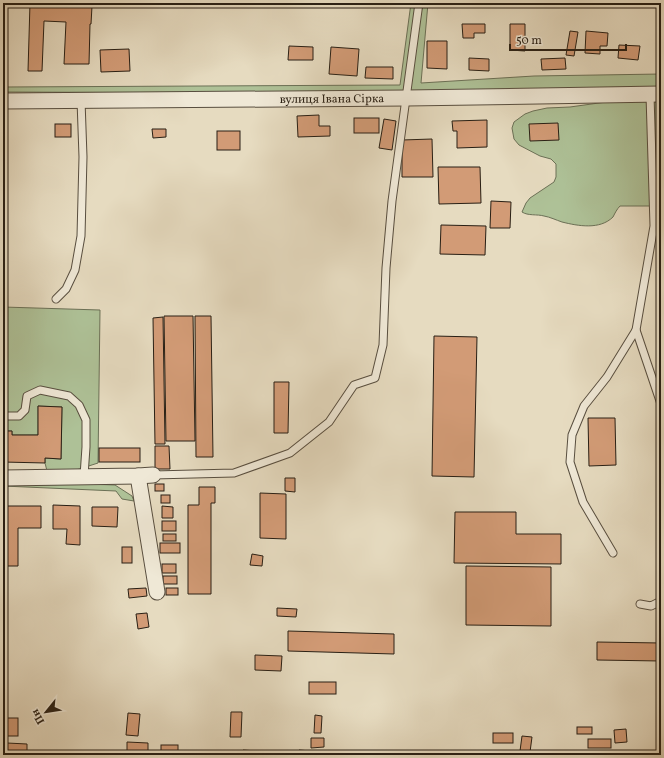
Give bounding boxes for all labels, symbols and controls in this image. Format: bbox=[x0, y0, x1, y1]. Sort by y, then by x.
scale bar bbox=[510, 26, 626, 52]
text: 50 m bbox=[516, 33, 542, 49]
street label: вулиця Івана Сірка bbox=[280, 91, 384, 108]
north arrow bbox=[26, 692, 66, 732]
text: Пн bbox=[28, 706, 49, 727]

